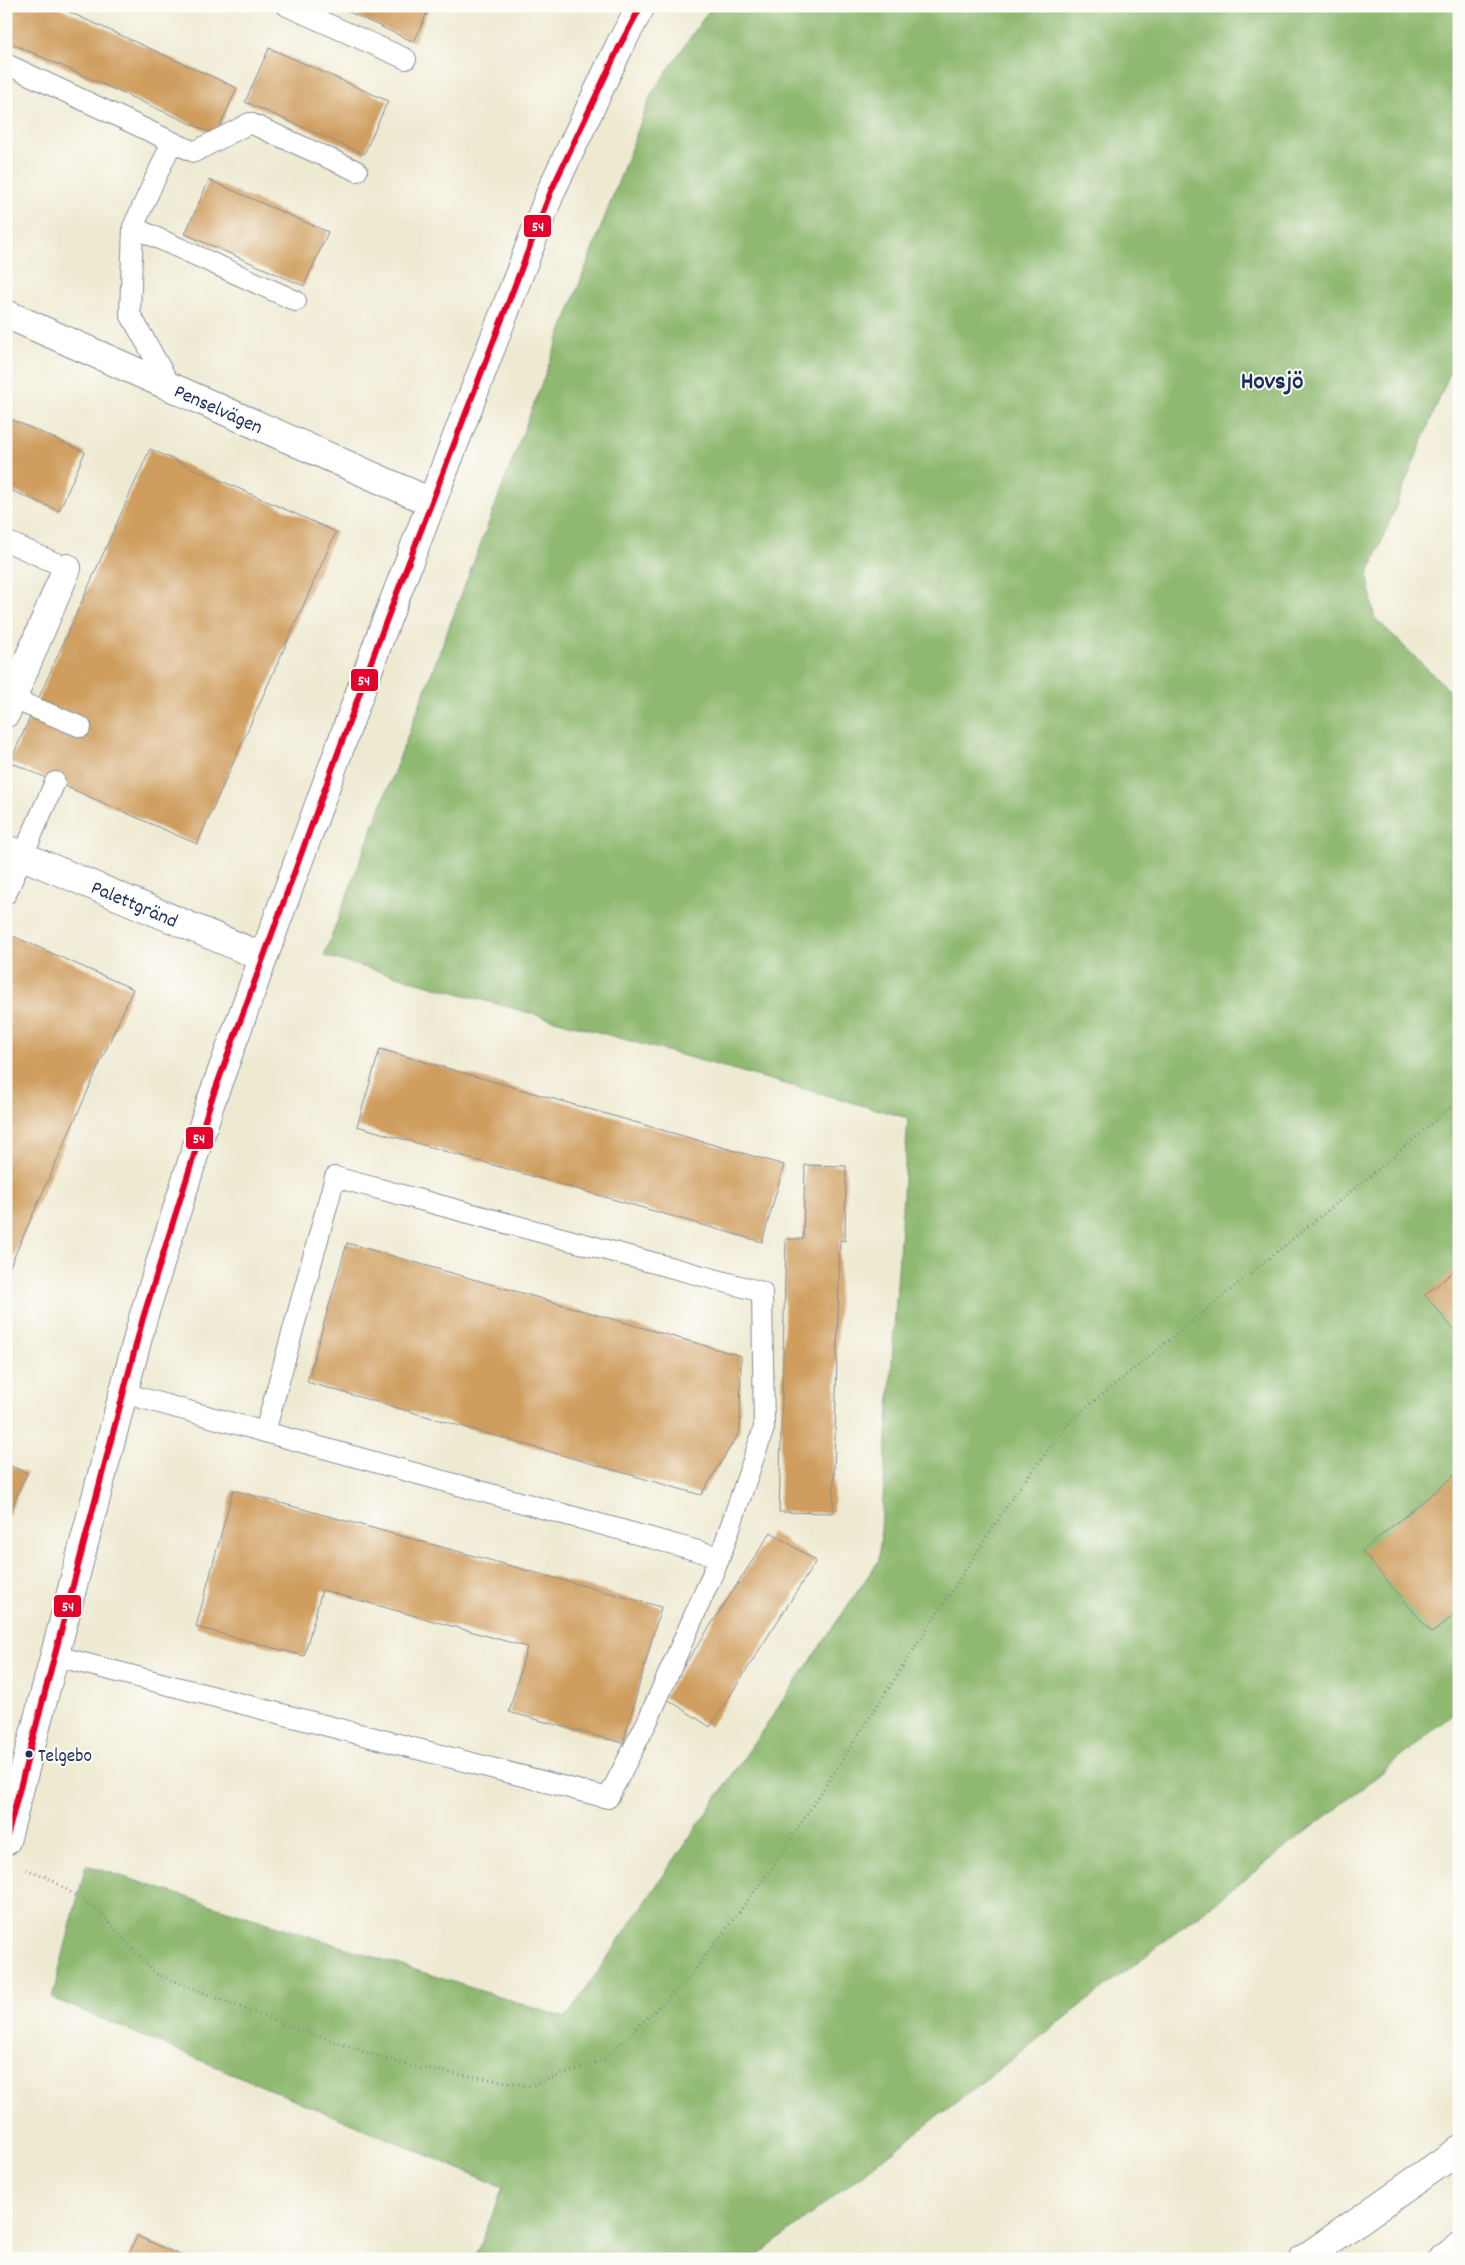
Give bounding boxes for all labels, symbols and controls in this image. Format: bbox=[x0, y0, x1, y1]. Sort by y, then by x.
line badge: 54 bbox=[523, 214, 552, 238]
text: 54 bbox=[532, 218, 544, 238]
district label: Hovsjö bbox=[1241, 365, 1303, 401]
street label: Penselvägen bbox=[169, 379, 267, 443]
line badge: 54 bbox=[350, 668, 379, 692]
text: 54 bbox=[358, 672, 370, 692]
street label: Palettgränd bbox=[86, 875, 181, 937]
line badge: 54 bbox=[185, 1126, 214, 1150]
text: 54 bbox=[193, 1130, 205, 1150]
line badge: 54 bbox=[53, 1594, 82, 1618]
text: 54 bbox=[62, 1598, 74, 1618]
place label: Telgebo bbox=[38, 1744, 92, 1771]
marker: Telgebo bbox=[24, 1749, 34, 1759]

